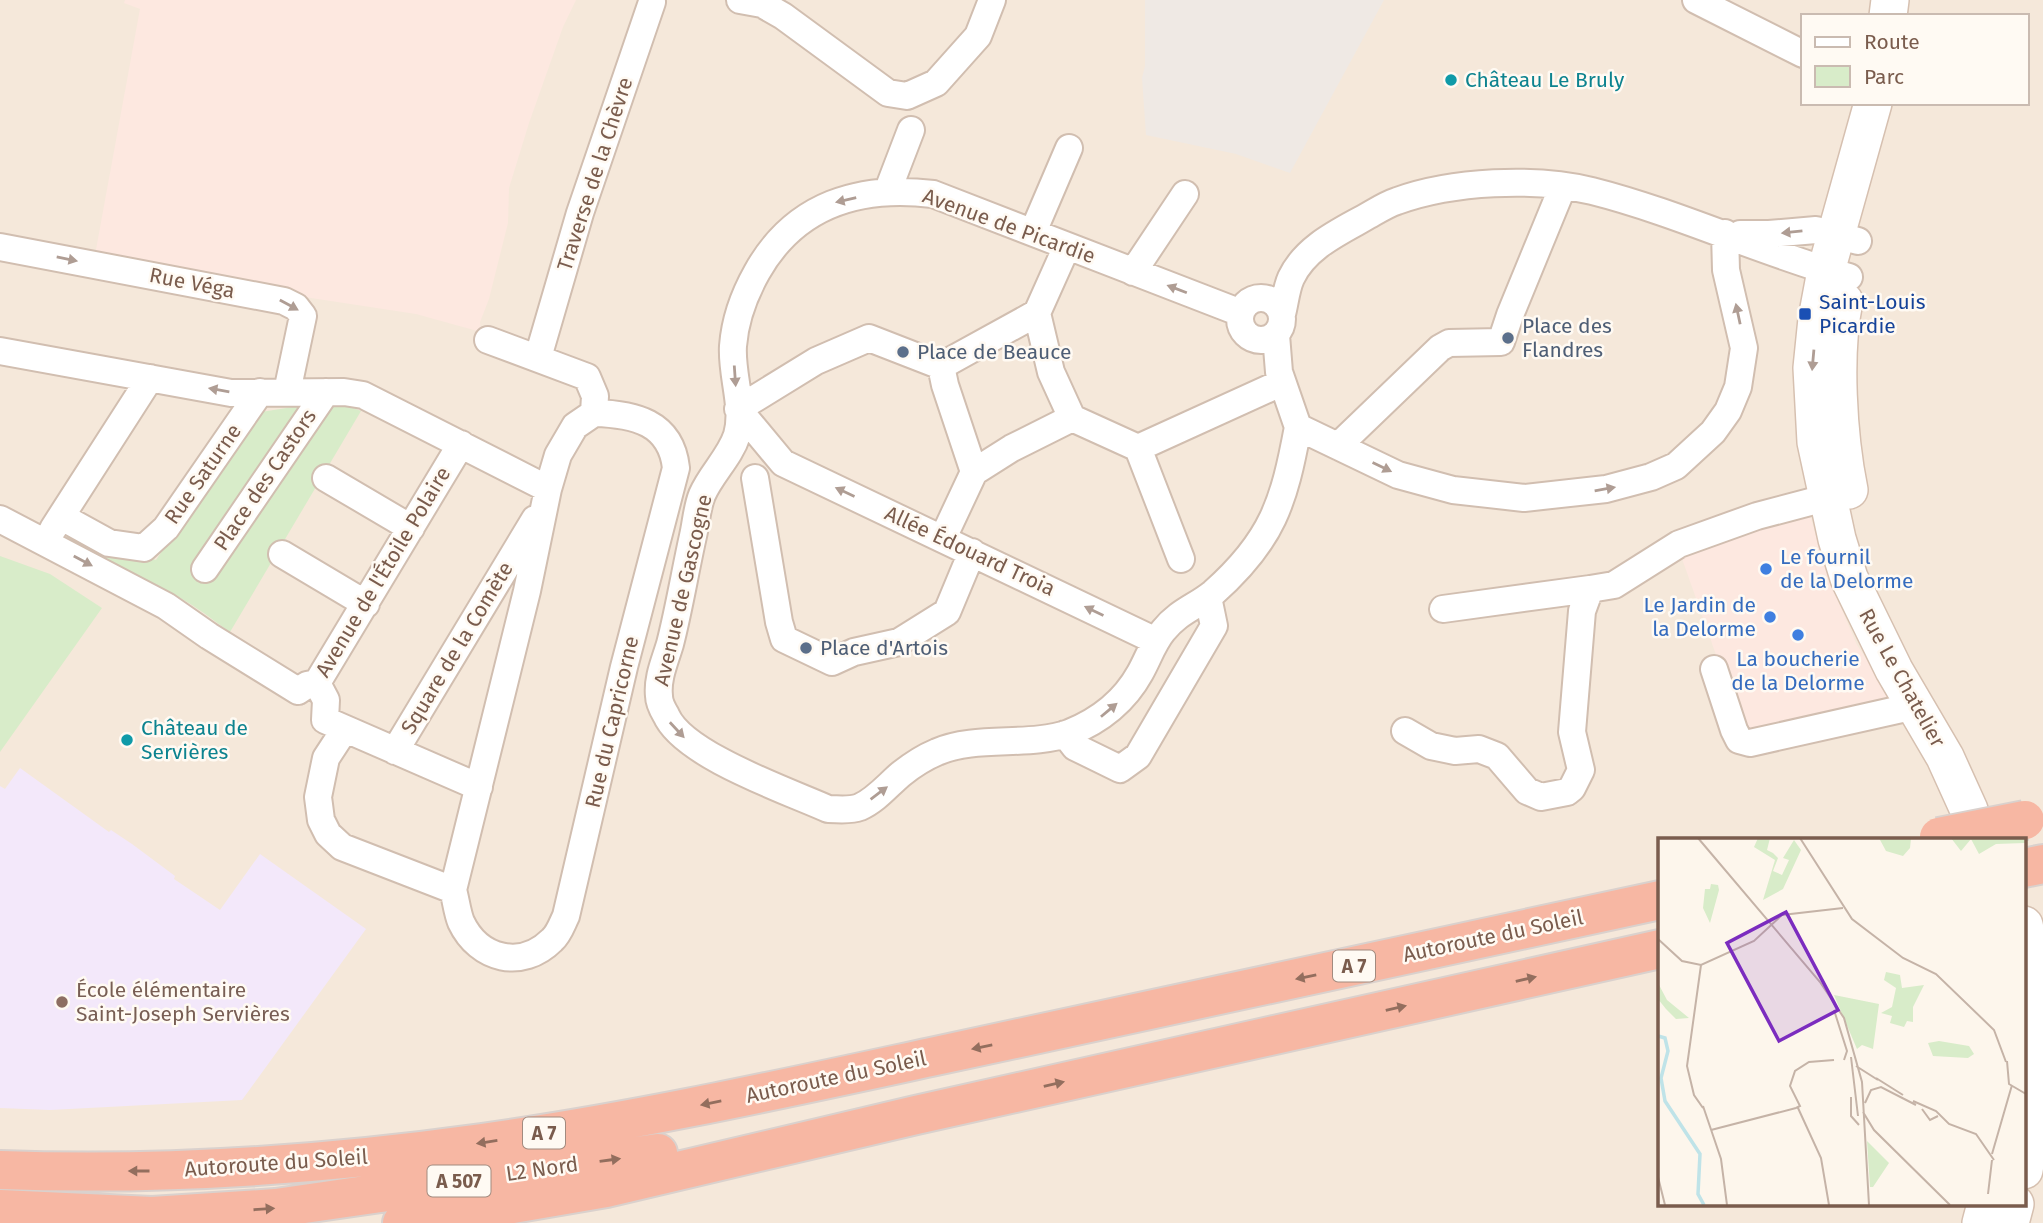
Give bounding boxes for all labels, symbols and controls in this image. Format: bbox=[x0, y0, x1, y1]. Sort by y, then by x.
legend bbox=[1801, 14, 2029, 105]
text: Route bbox=[1864, 29, 1920, 55]
text: Parc bbox=[1864, 64, 1904, 90]
place label: Château Le Bruly bbox=[1465, 67, 1625, 93]
marker: Château Le Bruly bbox=[1443, 72, 1459, 88]
street label: Traverse de la Chèvre bbox=[551, 74, 639, 274]
street label: Avenue de Picardie bbox=[919, 183, 1099, 269]
one-way arrow bbox=[835, 195, 857, 206]
one-way arrow bbox=[1781, 227, 1803, 238]
one-way arrow bbox=[56, 254, 78, 265]
street label: Rue Véga bbox=[147, 262, 237, 304]
one-way arrow bbox=[1167, 283, 1188, 294]
place label: Saint-Louis Picardie bbox=[1819, 289, 1926, 339]
one-way arrow bbox=[279, 299, 299, 311]
one-way arrow bbox=[1732, 303, 1743, 325]
marker: Saint-Louis Picardie bbox=[1797, 306, 1813, 322]
place label: Place des Flandres bbox=[1522, 313, 1612, 363]
marker: Place des Flandres bbox=[1500, 330, 1516, 346]
place label: Place de Beauce bbox=[917, 339, 1071, 365]
marker: Place de Beauce bbox=[895, 344, 911, 360]
one-way arrow bbox=[1807, 349, 1818, 371]
one-way arrow bbox=[729, 365, 740, 387]
one-way arrow bbox=[208, 385, 230, 396]
street label: Place des Castors bbox=[208, 404, 322, 556]
street label: Rue Saturne bbox=[159, 419, 247, 529]
street label: Avenue de l'Étoile Polaire bbox=[310, 462, 456, 682]
one-way arrow bbox=[1372, 462, 1392, 473]
one-way arrow bbox=[1594, 483, 1616, 494]
one-way arrow bbox=[835, 486, 855, 498]
street label: Avenue de Gascogne bbox=[648, 492, 718, 688]
street label: Allée Édouard Troia bbox=[881, 500, 1059, 602]
place label: Le fournil de la Delorme bbox=[1780, 544, 1913, 594]
one-way arrow bbox=[73, 555, 92, 567]
street label: Square de la Comète bbox=[395, 557, 519, 739]
marker: Le fournil de la Delorme bbox=[1758, 561, 1774, 577]
place label: Le Jardin de la Delorme bbox=[1643, 592, 1756, 642]
street label: Rue Le Chatelier bbox=[1853, 604, 1951, 752]
one-way arrow bbox=[1084, 605, 1104, 617]
marker: Le Jardin de la Delorme bbox=[1762, 609, 1778, 625]
marker: La boucherie de la Delorme bbox=[1790, 627, 1806, 643]
street label: Rue du Capricorne bbox=[580, 634, 644, 810]
place label: Place d'Artois bbox=[820, 635, 948, 661]
marker: Place d'Artois bbox=[798, 640, 814, 656]
place label: La boucherie de la Delorme bbox=[1731, 646, 1865, 696]
one-way arrow bbox=[1100, 702, 1118, 717]
place label: Château de Servières bbox=[141, 715, 248, 765]
one-way arrow bbox=[669, 721, 685, 739]
marker: Château de Servières bbox=[119, 732, 135, 748]
one-way arrow bbox=[870, 787, 888, 801]
inset map bbox=[1658, 838, 2025, 1206]
street label: Autoroute du Soleil bbox=[1400, 904, 1586, 968]
road number: A 7 bbox=[1333, 950, 1375, 982]
one-way arrow bbox=[1295, 971, 1317, 982]
one-way arrow bbox=[1515, 973, 1537, 984]
place label: École élémentaire Saint-Joseph Servières bbox=[76, 977, 290, 1027]
marker: École élémentaire Saint-Joseph Servières bbox=[54, 994, 70, 1010]
one-way arrow bbox=[1385, 1002, 1407, 1013]
one-way arrow bbox=[971, 1041, 993, 1052]
street label: Autoroute du Soleil bbox=[743, 1045, 929, 1109]
one-way arrow bbox=[1044, 1078, 1066, 1089]
one-way arrow bbox=[700, 1097, 722, 1108]
road number: A 7 bbox=[523, 1118, 565, 1148]
one-way arrow bbox=[476, 1137, 498, 1148]
street label: Autoroute du Soleil bbox=[183, 1144, 369, 1182]
street label: L2 Nord bbox=[504, 1151, 580, 1187]
one-way arrow bbox=[599, 1154, 621, 1165]
one-way arrow bbox=[128, 1165, 150, 1176]
road number: A 507 bbox=[428, 1166, 490, 1196]
one-way arrow bbox=[253, 1203, 275, 1214]

